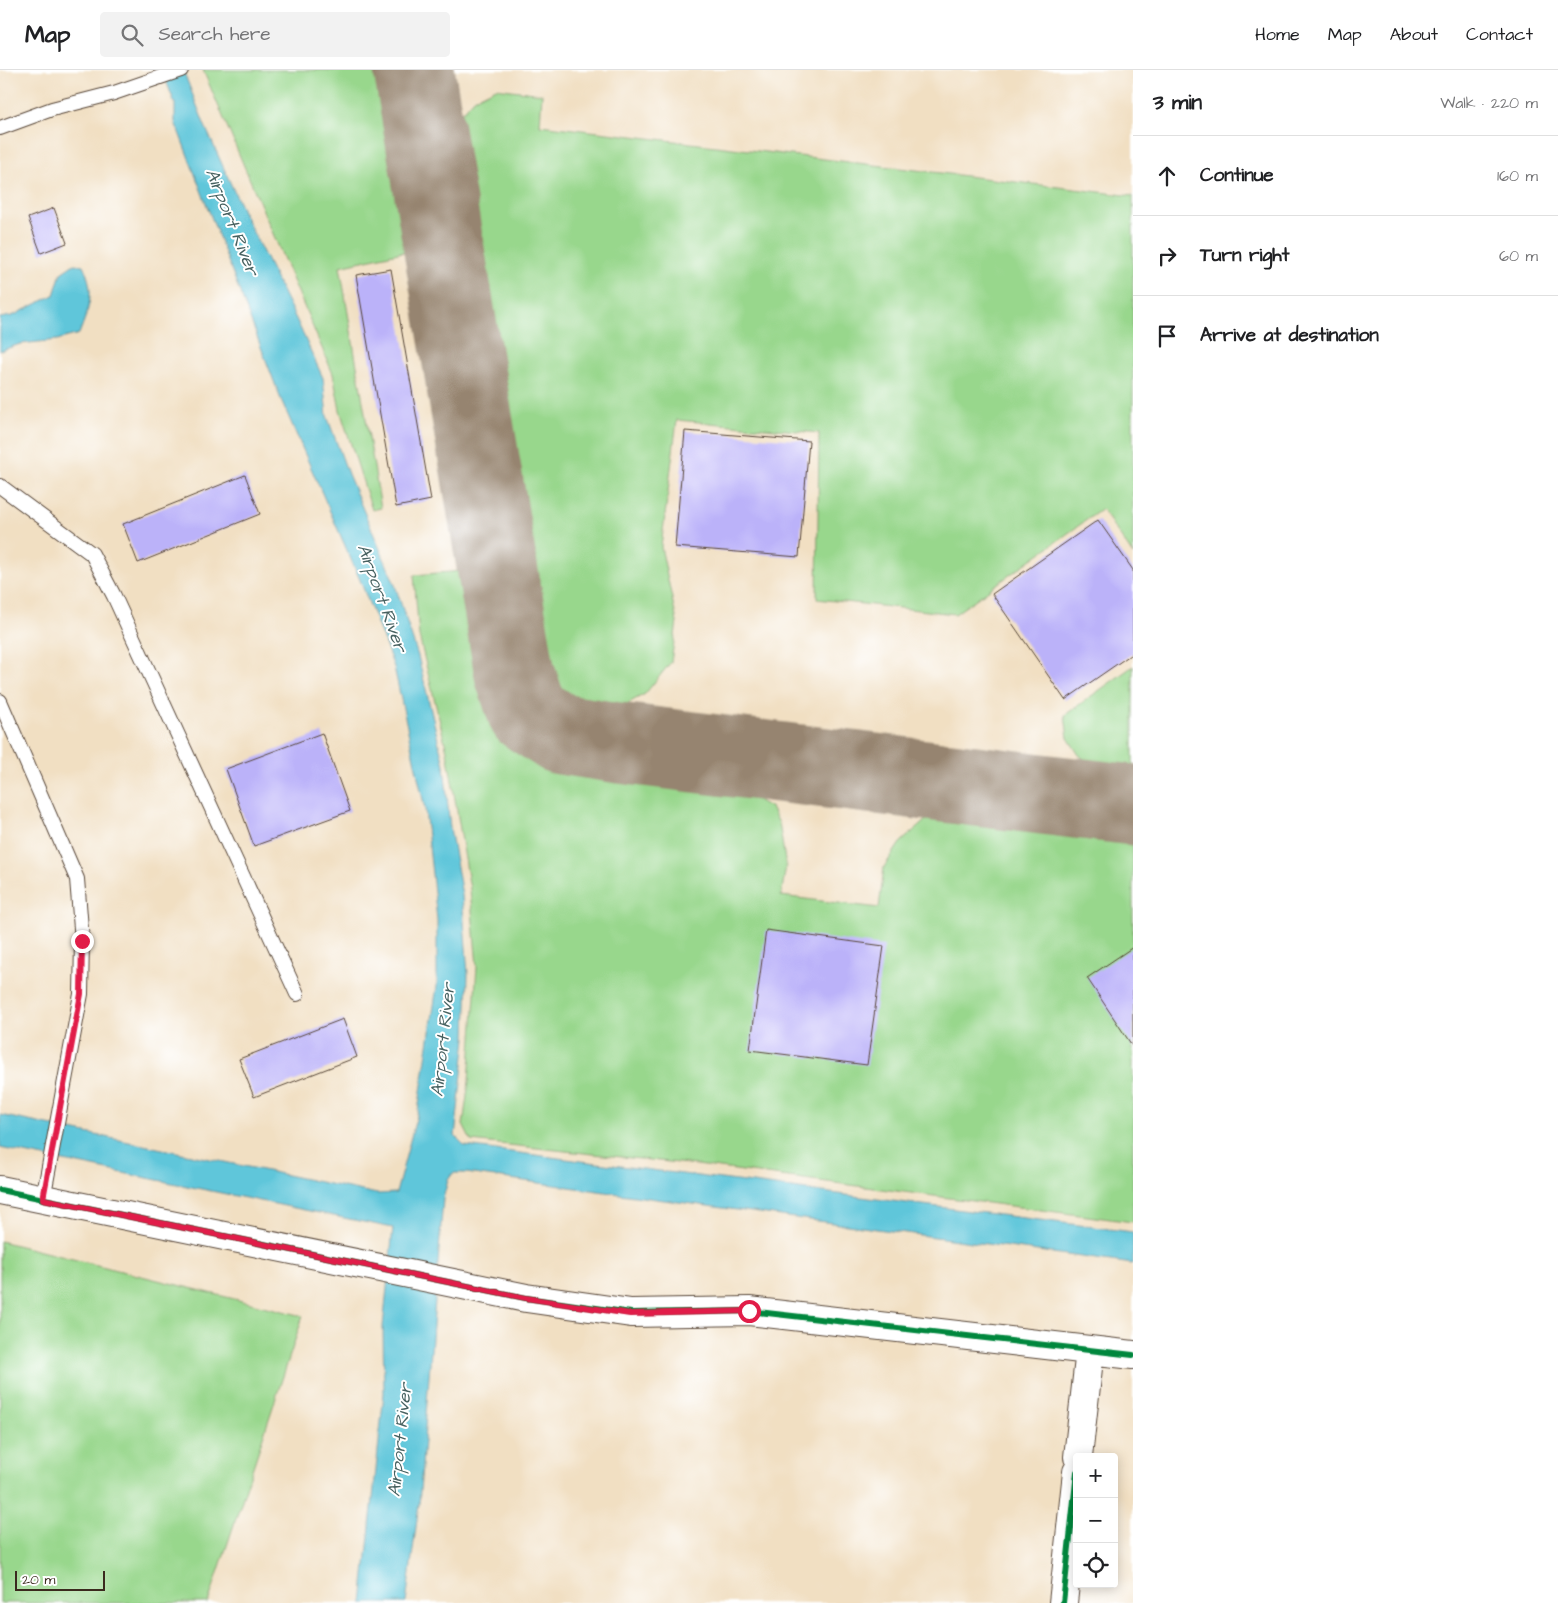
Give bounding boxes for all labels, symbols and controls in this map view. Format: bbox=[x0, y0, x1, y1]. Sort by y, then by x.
search box bbox=[100, 12, 450, 57]
text: Map bbox=[25, 18, 70, 52]
icon: search bbox=[118, 21, 146, 49]
text: Search here bbox=[158, 21, 271, 48]
text: Home bbox=[1255, 22, 1300, 47]
text: Map bbox=[1328, 22, 1362, 47]
text: About bbox=[1390, 22, 1438, 47]
text: Contact bbox=[1466, 22, 1533, 47]
text: 3 min bbox=[1153, 88, 1202, 117]
text: Walk · 220 m bbox=[1440, 92, 1538, 114]
icon: ahead bbox=[1153, 162, 1181, 190]
text: Continue bbox=[1200, 162, 1274, 189]
water label: Airport River bbox=[199, 165, 266, 281]
text: 160 m bbox=[1497, 165, 1538, 187]
icon: right bbox=[1153, 242, 1181, 270]
text: Turn right bbox=[1200, 242, 1289, 269]
text: 60 m bbox=[1499, 245, 1538, 267]
icon: arrive bbox=[1153, 322, 1181, 350]
text: Arrive at destination bbox=[1200, 322, 1379, 349]
water label: Airport River bbox=[351, 540, 414, 657]
route end bbox=[71, 930, 94, 953]
water label: Airport River bbox=[425, 980, 462, 1098]
route start bbox=[738, 1300, 761, 1323]
water label: Airport River bbox=[382, 1380, 419, 1498]
map controls bbox=[1073, 1453, 1118, 1588]
button: + bbox=[1073, 1453, 1118, 1498]
button: − bbox=[1073, 1498, 1118, 1543]
button: locate bbox=[1073, 1543, 1118, 1588]
scale bar bbox=[15, 1568, 105, 1591]
text: 20 m bbox=[22, 1570, 55, 1590]

